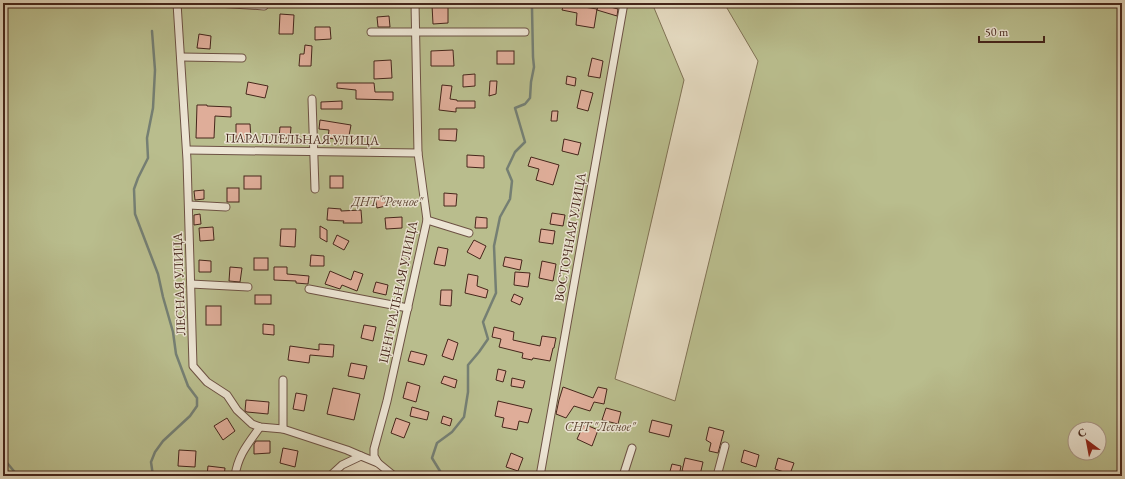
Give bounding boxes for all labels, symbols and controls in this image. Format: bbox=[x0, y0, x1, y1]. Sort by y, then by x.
scale bar bbox=[979, 18, 1044, 44]
text: 50 m bbox=[985, 24, 1009, 40]
street label: ПАРАЛЛЕЛЬНАЯ УЛИЦА bbox=[225, 129, 380, 149]
street label: ВОСТОЧНАЯ УЛИЦА bbox=[550, 170, 590, 303]
park label: ДНТ "Речное" bbox=[350, 193, 424, 210]
street label: ЦЕНТРАЛЬНАЯ УЛИЦА bbox=[375, 218, 422, 365]
street label: ЛЕСНАЯ УЛИЦА bbox=[169, 231, 189, 336]
park label: СНТ "Лесное" bbox=[565, 418, 637, 435]
north arrow bbox=[1067, 421, 1107, 461]
text: С bbox=[1075, 424, 1089, 441]

